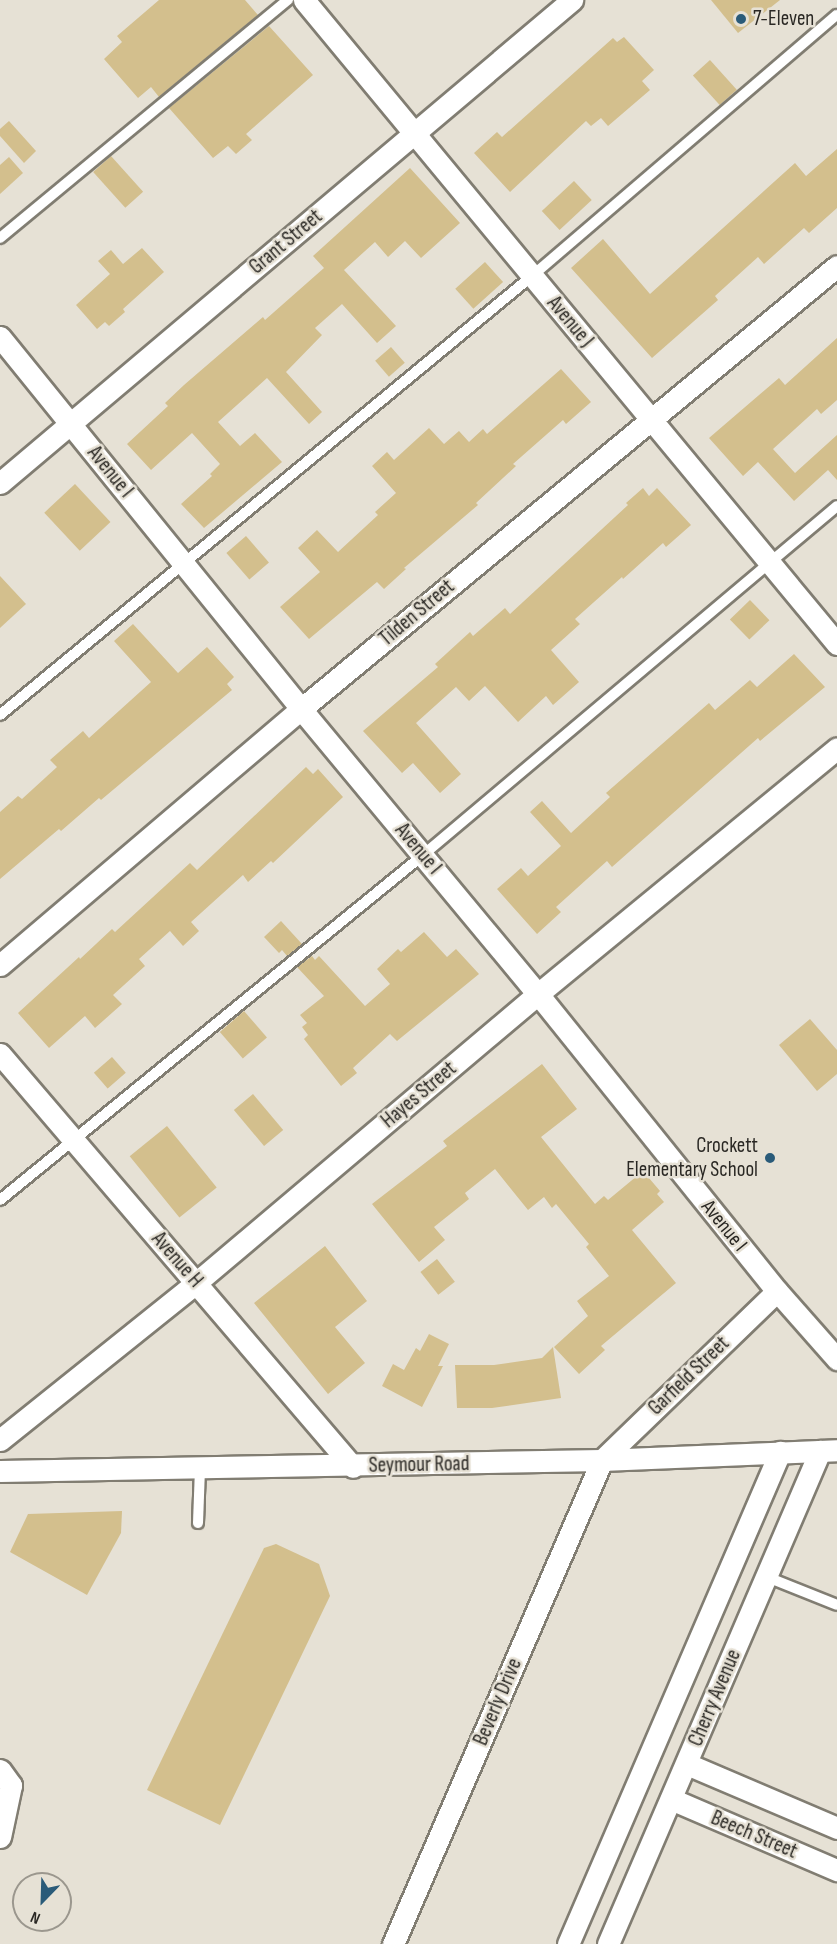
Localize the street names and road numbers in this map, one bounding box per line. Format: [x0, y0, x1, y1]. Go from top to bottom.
street label: Grant Street [244, 204, 328, 280]
street label: Avenue J [541, 291, 599, 353]
street label: Avenue I [82, 441, 138, 503]
street label: Tilden Street [374, 574, 460, 652]
street label: Avenue I [389, 818, 447, 880]
street label: Hayes Street [376, 1056, 462, 1134]
street label: Avenue I [696, 1195, 752, 1257]
street label: Avenue H [146, 1227, 208, 1293]
street label: Garfield Street [643, 1331, 735, 1421]
street label: Seymour Road [368, 1452, 470, 1478]
street label: Cherry Avenue [683, 1646, 747, 1750]
street label: Beverly Drive [468, 1655, 528, 1749]
street label: Beech Street [707, 1806, 801, 1864]

